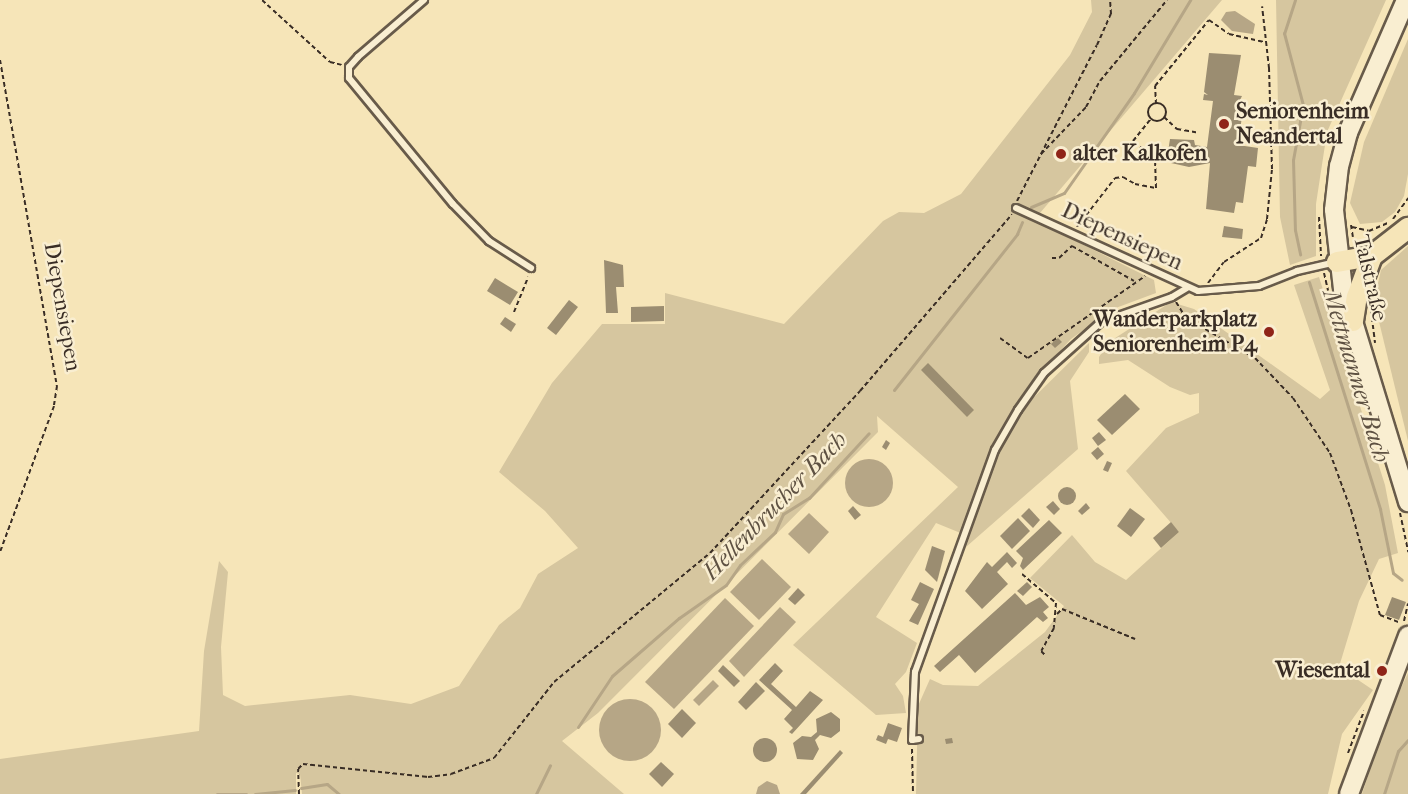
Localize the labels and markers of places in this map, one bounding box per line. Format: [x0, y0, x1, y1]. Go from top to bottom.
place label: Seniorenheim Neandertal [1236, 98, 1369, 150]
marker: Seniorenheim Neandertal [1217, 117, 1231, 131]
place label: alter Kalkofen [1073, 141, 1207, 167]
marker: alter Kalkofen [1054, 147, 1068, 161]
place label: Wanderparkplatz Seniorenheim P4 [1093, 306, 1257, 358]
marker: Wanderparkplatz Seniorenheim P4 [1262, 325, 1276, 339]
place label: Wiesental [1276, 658, 1370, 684]
marker: Wiesental [1375, 664, 1389, 678]

